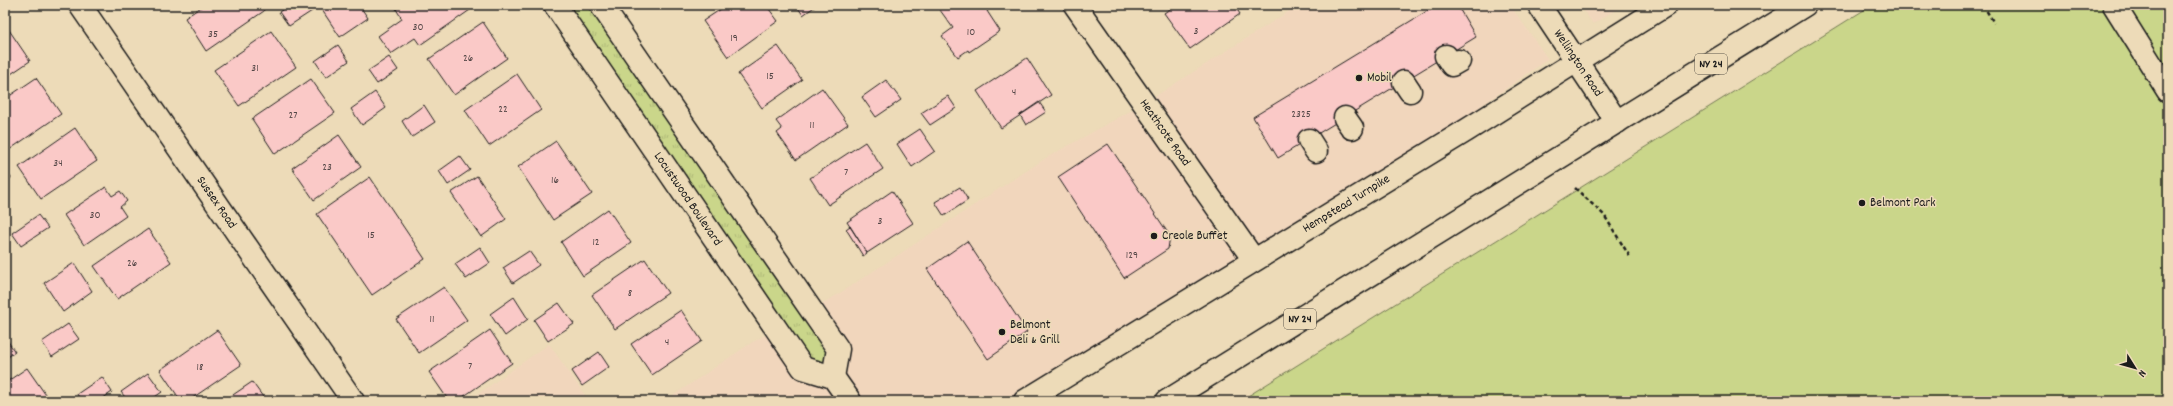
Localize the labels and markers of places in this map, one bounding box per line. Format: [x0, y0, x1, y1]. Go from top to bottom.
place label: Mobil [1367, 69, 1392, 88]
marker: Mobil [1354, 73, 1364, 83]
place label: Belmont Park [1870, 194, 1936, 213]
marker: Belmont Park [1857, 198, 1867, 208]
place label: Creole Buffet [1162, 227, 1228, 246]
marker: Creole Buffet [1149, 231, 1159, 241]
place label: Belmont Deli & Grill [1010, 316, 1060, 350]
marker: Belmont Deli & Grill [997, 327, 1007, 337]

